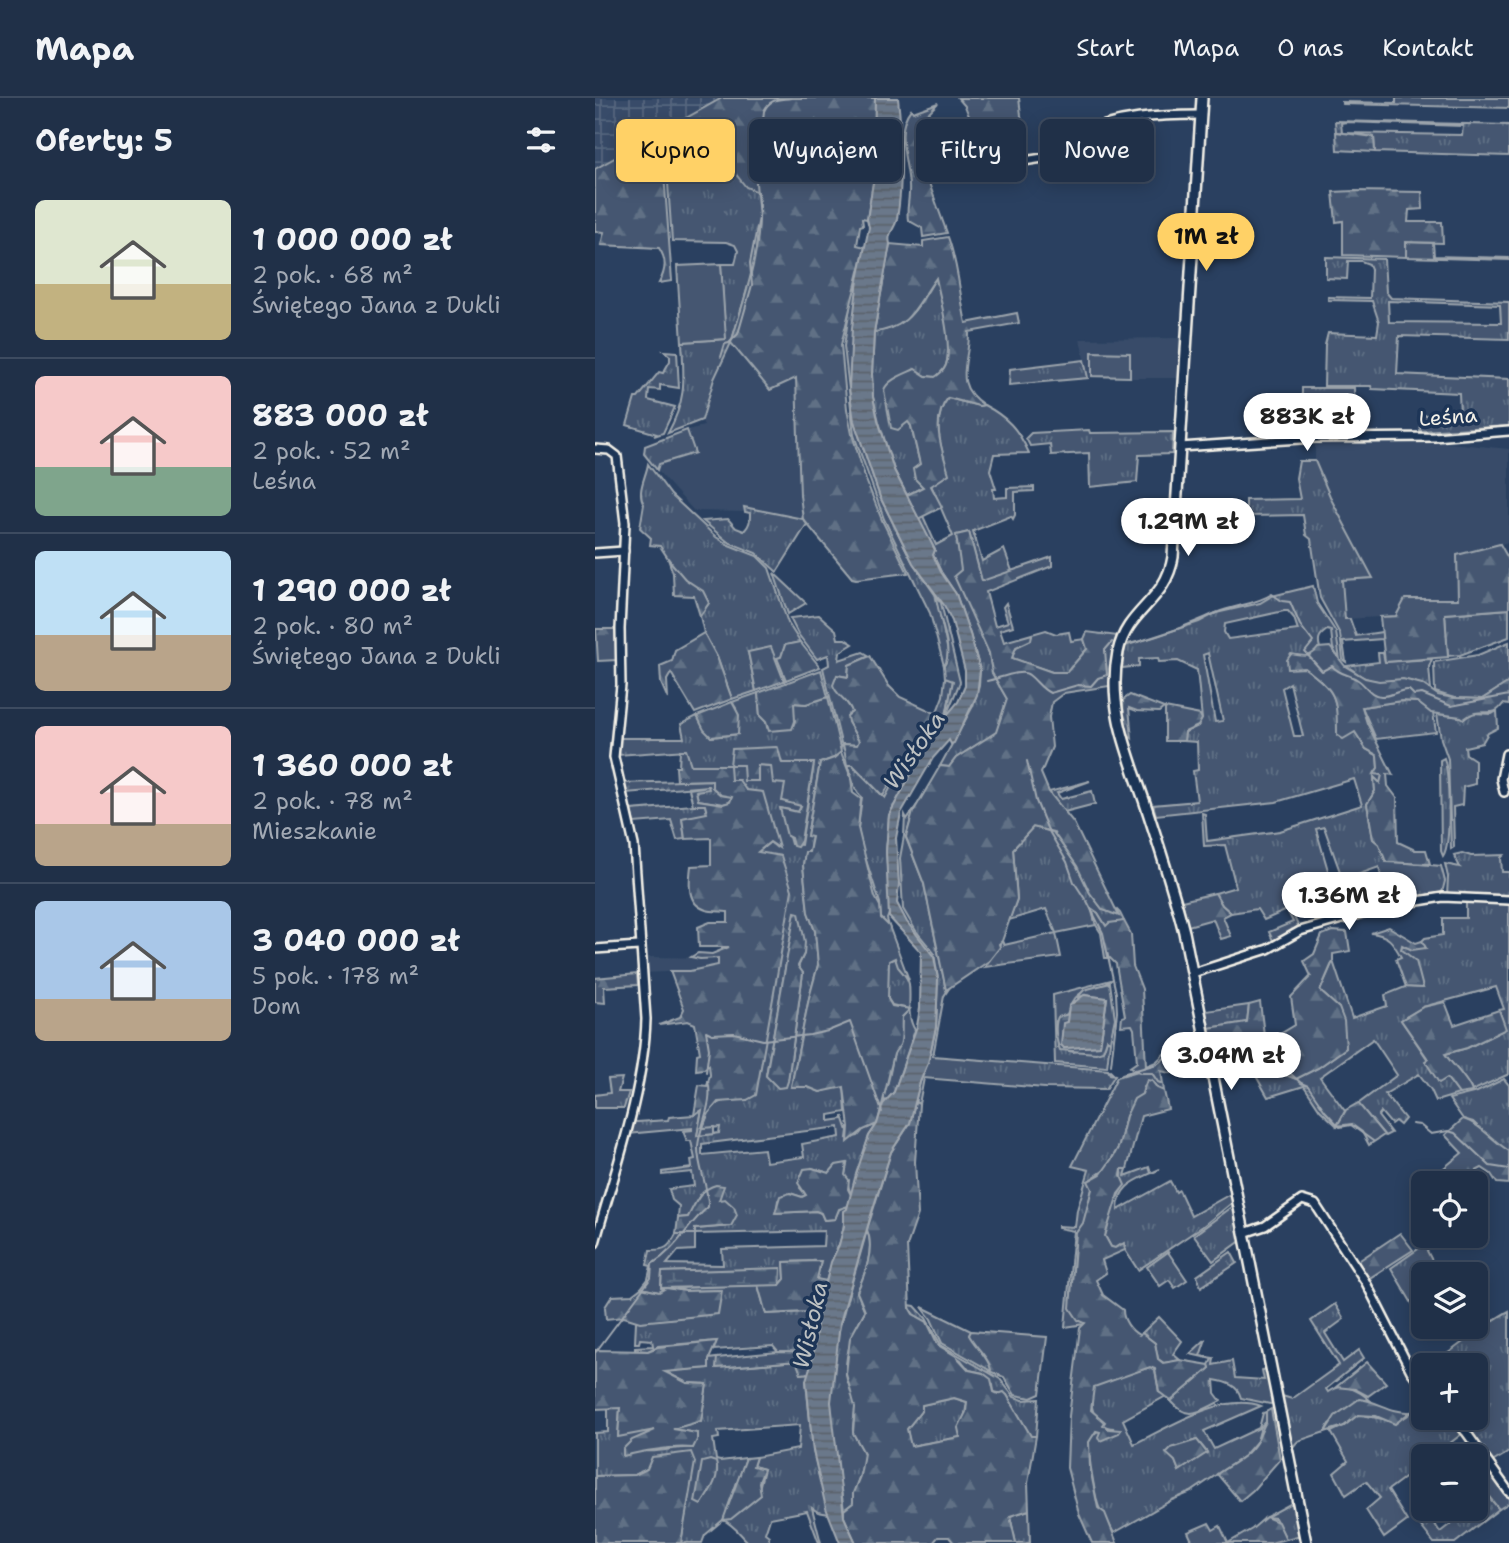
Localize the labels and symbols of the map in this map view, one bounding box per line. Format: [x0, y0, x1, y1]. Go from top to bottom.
pin: 1M zł [1157, 214, 1255, 273]
pin: 883K zł [1242, 394, 1372, 453]
street label: Leśna [1418, 401, 1478, 433]
pin: 1.29M zł [1116, 498, 1260, 558]
water label: Wisłoka [876, 705, 952, 795]
pin: 1.36M zł [1277, 872, 1421, 932]
pin: 3.04M zł [1159, 1032, 1303, 1092]
water label: Wisłoka [785, 1278, 835, 1372]

